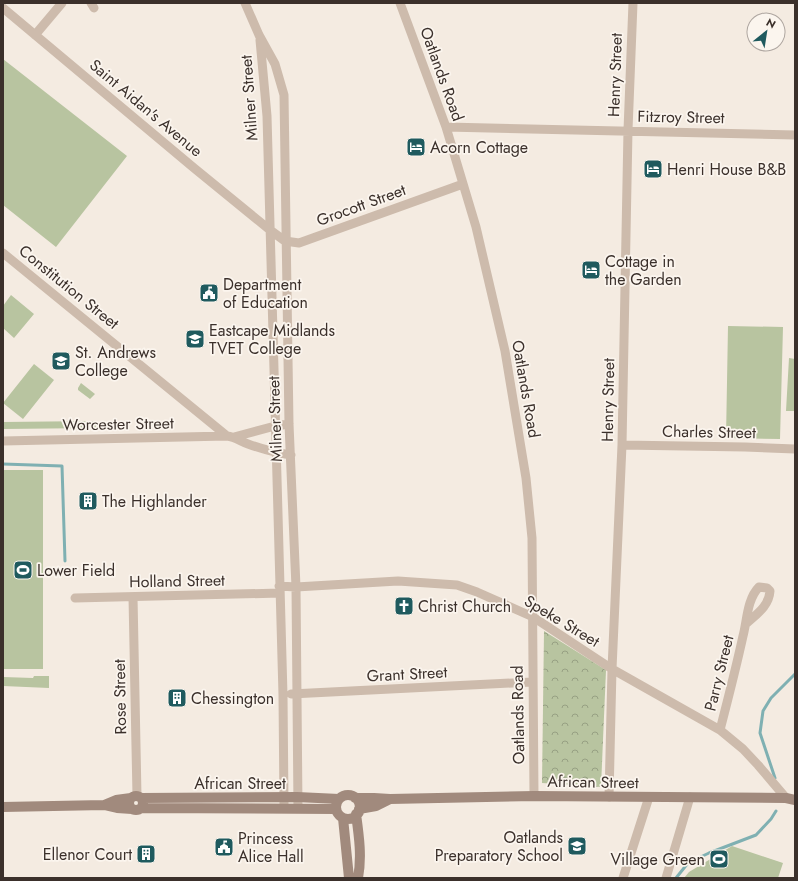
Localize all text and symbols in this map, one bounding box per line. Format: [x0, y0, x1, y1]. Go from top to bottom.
north arrow [746, 12, 786, 52]
text: N [763, 14, 779, 32]
street label: Oatlands Road [414, 24, 470, 124]
street label: Henry Street [602, 32, 628, 117]
street label: Saint Aidan's Avenue [85, 54, 207, 162]
street label: Milner Street [235, 54, 263, 142]
street label: Fitzroy Street [637, 105, 725, 129]
hotel icon: Acorn Cottage [405, 136, 427, 158]
place label: Acorn Cottage [430, 136, 528, 159]
hotel icon: Henri House B&B [642, 158, 664, 180]
place label: Henri House B&B [667, 158, 786, 181]
street label: Grocott Street [313, 178, 409, 232]
street label: Constitution Street [14, 239, 124, 335]
place label: Cottage in the Garden [605, 250, 682, 291]
hotel icon: Cottage in the Garden [580, 259, 602, 281]
place label: Department of Education [223, 273, 308, 314]
public building icon: Department of Education [198, 282, 220, 304]
place label: Eastcape Midlands TVET College [209, 319, 335, 360]
school or university icon: Eastcape Midlands TVET College [184, 328, 206, 350]
street label: Oatlands Road [506, 338, 546, 440]
place label: St. Andrews College [75, 341, 156, 382]
school or university icon: St. Andrews College [50, 350, 72, 372]
street label: Henry Street [596, 358, 620, 442]
street label: Milner Street [262, 376, 288, 462]
street label: Worcester Street [62, 412, 174, 436]
street label: Charles Street [662, 420, 756, 444]
building icon: The Highlander [77, 490, 99, 512]
place label: The Highlander [102, 490, 207, 513]
sports icon: Lower Field [12, 559, 34, 581]
place label: Lower Field [37, 559, 115, 582]
street label: Holland Street [129, 569, 225, 593]
street label: Speke Street [520, 589, 604, 653]
church icon: Christ Church [393, 595, 415, 617]
place label: Christ Church [418, 595, 511, 618]
street label: Parry Street [698, 632, 740, 713]
street label: Rose Street [108, 659, 132, 735]
street label: Grant Street [366, 660, 448, 688]
street label: Oatlands Road [506, 665, 530, 765]
building icon: Chessington [166, 687, 188, 709]
place label: Chessington [191, 687, 274, 710]
street label: African Street [547, 770, 639, 794]
street label: African Street [194, 772, 286, 795]
place label: Oatlands Preparatory School [435, 826, 563, 867]
place label: Princess Alice Hall [238, 827, 304, 868]
school or university icon: Oatlands Preparatory School [566, 835, 588, 857]
public building icon: Princess Alice Hall [213, 836, 235, 858]
place label: Ellenor Court [43, 843, 132, 866]
building icon: Ellenor Court [135, 843, 157, 865]
place label: Village Green [611, 848, 705, 871]
sports icon: Village Green [708, 848, 730, 870]

